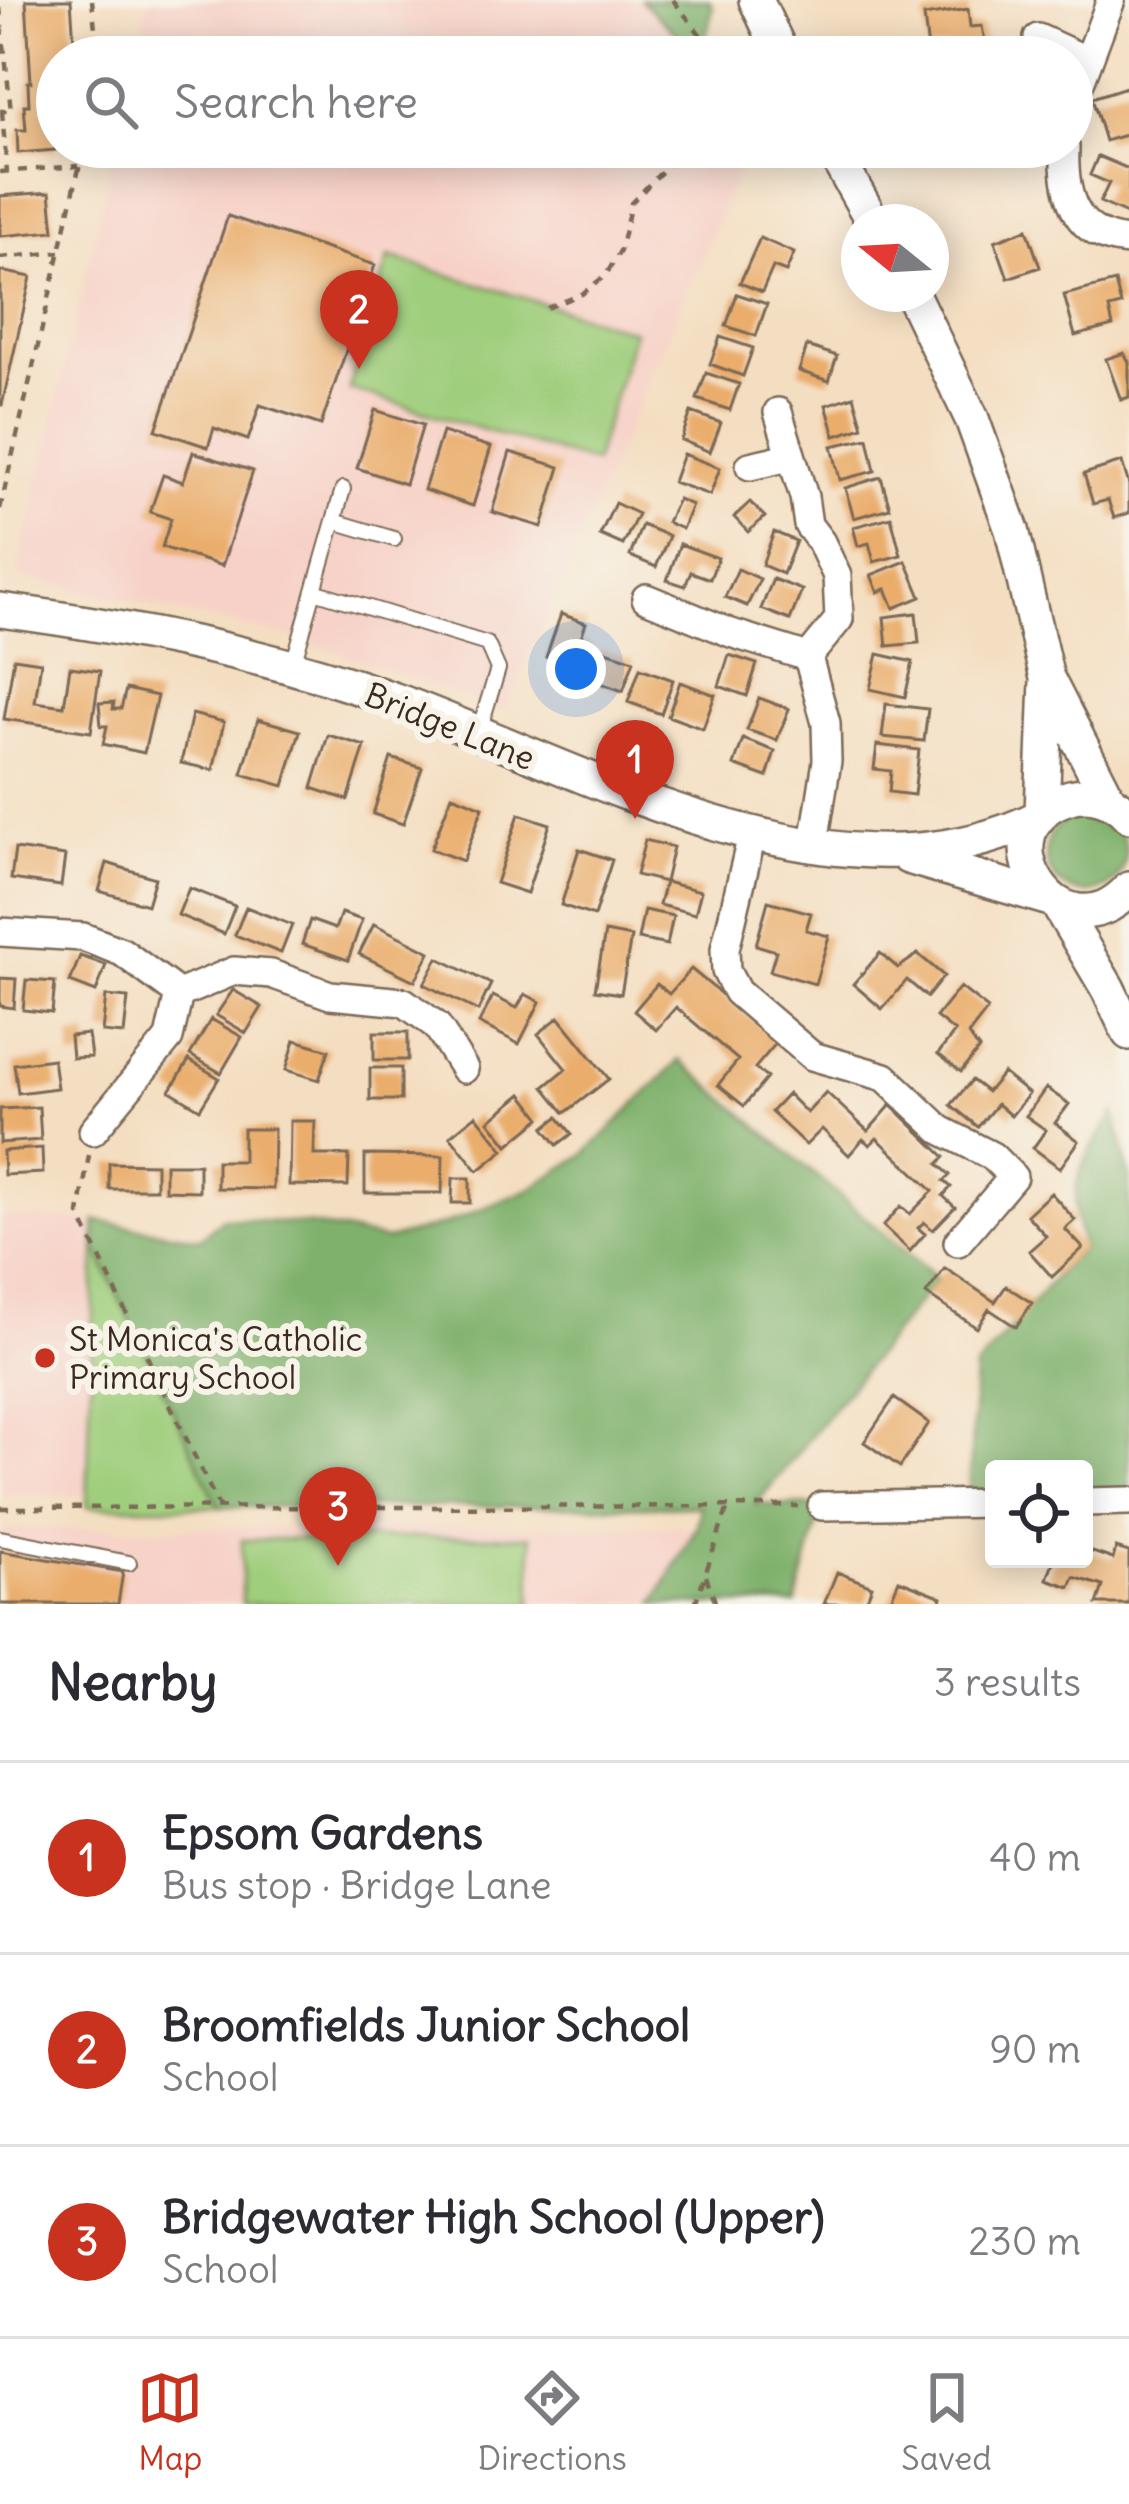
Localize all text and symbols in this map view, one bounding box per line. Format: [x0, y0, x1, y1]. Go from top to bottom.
search box [36, 36, 1093, 168]
icon: search [78, 69, 144, 135]
text: Search here [174, 74, 418, 130]
north arrow [841, 204, 949, 312]
pin: 2 [320, 270, 398, 369]
your location [546, 639, 606, 699]
street label: Bridge Lane [359, 673, 541, 779]
pin: 1 [596, 720, 674, 819]
place label: St Monica's Catholic Primary School [69, 1318, 362, 1398]
marker: St Monica's Catholic Primary School [32, 1345, 58, 1371]
map controls [985, 1460, 1093, 1568]
button: locate [985, 1460, 1093, 1568]
pin: 3 [299, 1467, 377, 1566]
text: Nearby [48, 1650, 217, 1714]
text: 3 results [934, 1658, 1081, 1707]
text: Epsom Gardens [162, 1805, 483, 1861]
text: 1 [79, 1833, 95, 1882]
text: 40 m [989, 1833, 1081, 1882]
text: Bus stop · Bridge Lane [162, 1861, 552, 1910]
text: Broomfields Junior School [162, 1997, 690, 2053]
text: 2 [76, 2025, 98, 2074]
text: 90 m [989, 2025, 1081, 2074]
text: School [162, 2053, 279, 2102]
text: Bridgewater High School (Upper) [162, 2189, 825, 2245]
text: 3 [76, 2217, 98, 2266]
text: 230 m [968, 2217, 1081, 2266]
text: School [162, 2245, 279, 2294]
tab: Map [137, 2365, 203, 2479]
tab: Directions [478, 2365, 627, 2479]
tab: Saved [901, 2365, 992, 2479]

